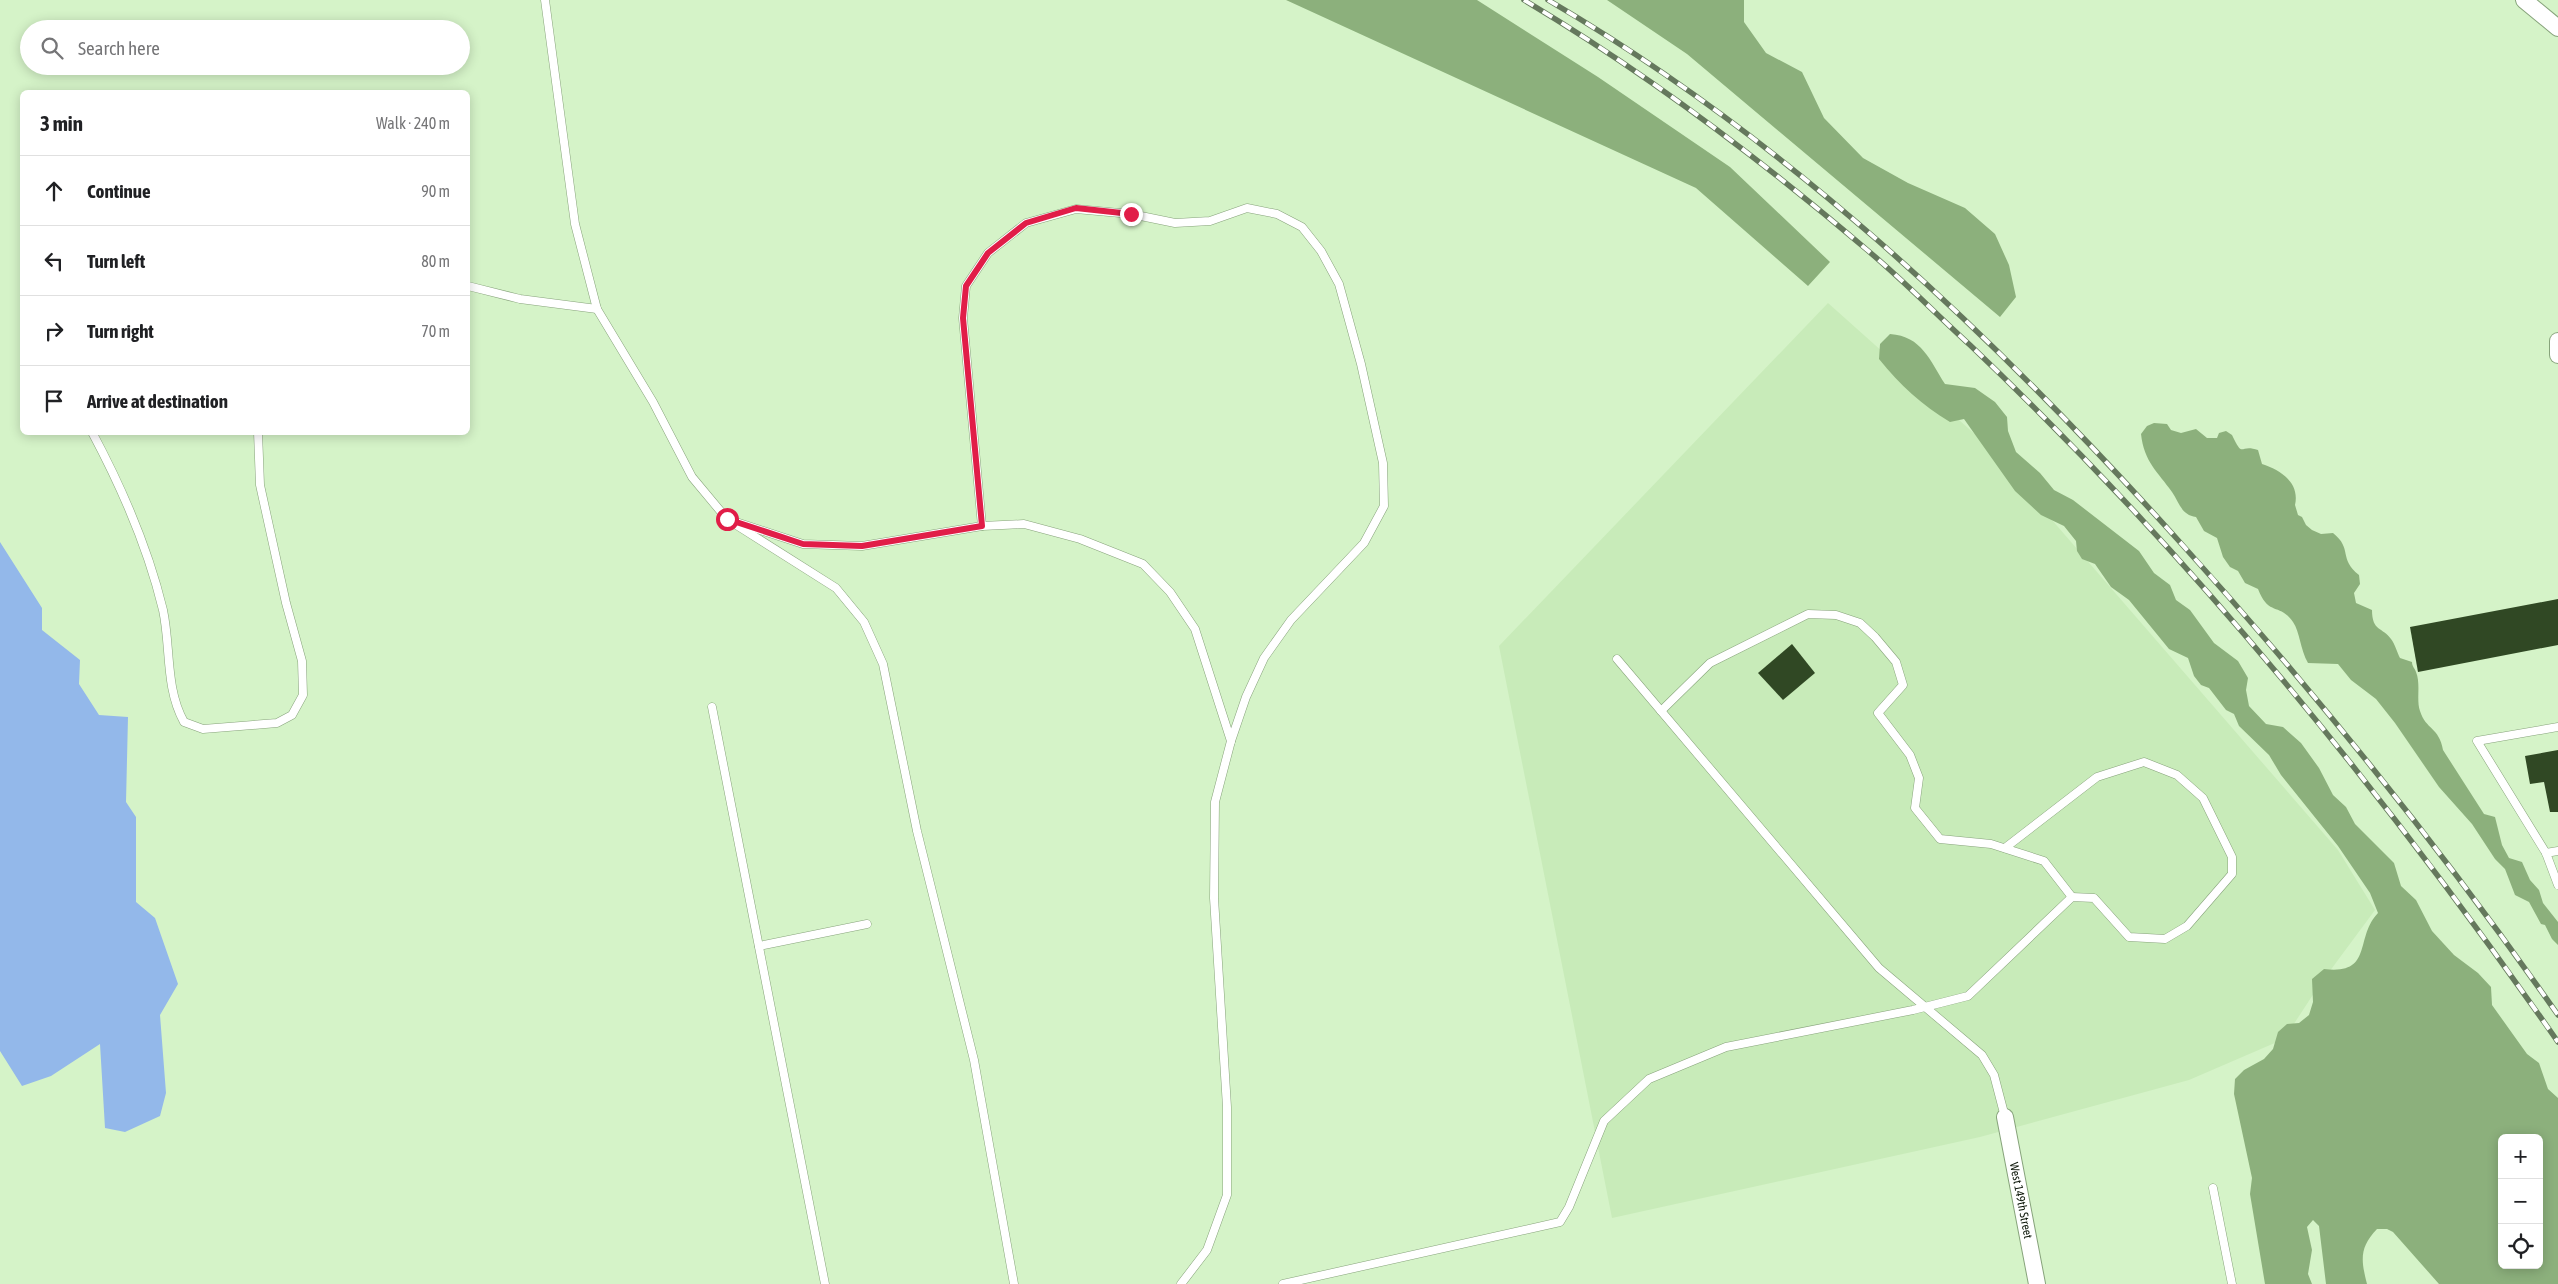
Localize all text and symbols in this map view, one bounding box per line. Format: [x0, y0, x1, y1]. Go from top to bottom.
search box [20, 20, 470, 75]
icon: search [38, 34, 66, 62]
text: Search here [78, 37, 160, 59]
text: 3 min [40, 111, 83, 135]
text: Walk · 240 m [376, 114, 450, 132]
icon: ahead [40, 177, 68, 205]
text: Continue [87, 180, 151, 202]
text: 90 m [421, 182, 450, 200]
route end [1120, 203, 1143, 226]
icon: left [40, 247, 68, 275]
text: Turn left [87, 250, 145, 272]
text: 80 m [421, 252, 450, 270]
icon: right [40, 317, 68, 345]
text: Turn right [87, 320, 154, 342]
text: 70 m [421, 322, 450, 340]
icon: arrive [40, 387, 68, 415]
text: Arrive at destination [87, 390, 228, 412]
route start [716, 508, 739, 531]
map controls [2498, 1134, 2543, 1269]
button: + [2498, 1134, 2543, 1179]
street label: West 149th Street [2007, 1161, 2035, 1240]
button: − [2498, 1179, 2543, 1224]
button: locate [2498, 1224, 2543, 1269]

